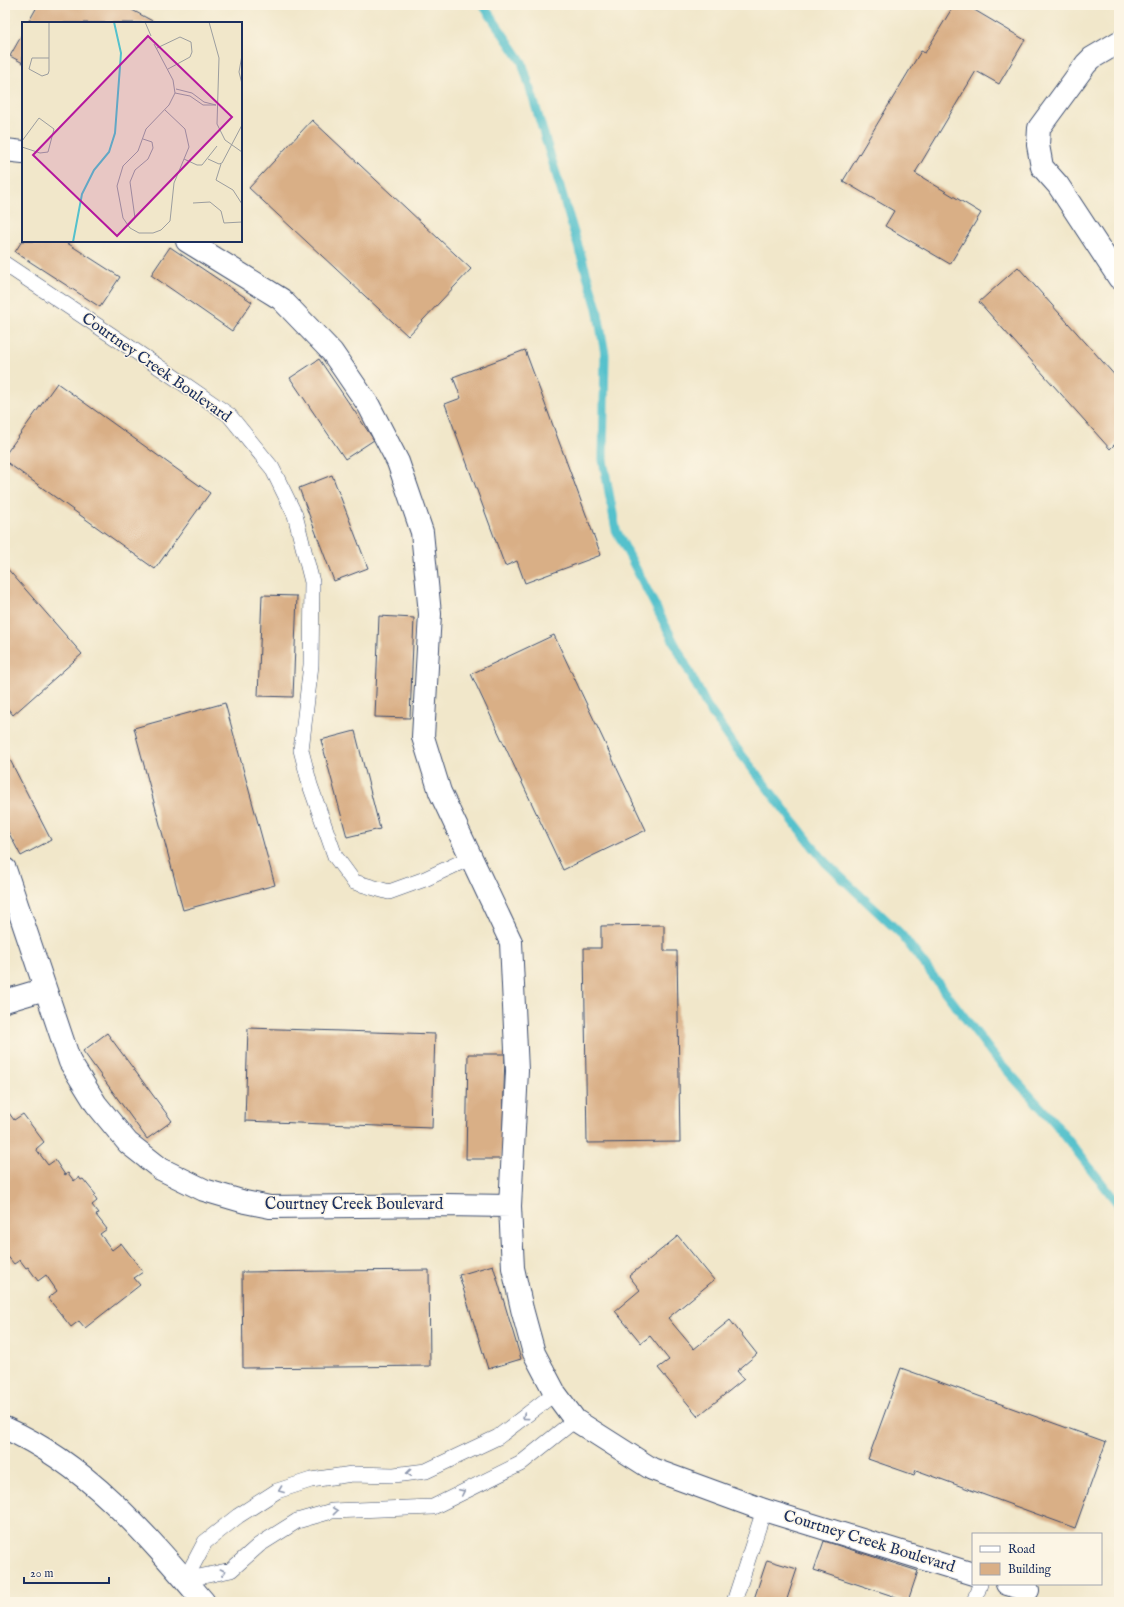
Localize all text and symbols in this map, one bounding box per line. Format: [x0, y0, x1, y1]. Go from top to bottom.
inset map [22, 22, 242, 242]
street label: Courtney Creek Boulevard [77, 309, 235, 428]
street label: Courtney Creek Boulevard [265, 1195, 444, 1215]
one-way arrow [522, 1413, 529, 1420]
one-way arrow [406, 1469, 412, 1478]
one-way arrow [278, 1486, 285, 1494]
one-way arrow [458, 1489, 465, 1497]
street label: Courtney Creek Boulevard [781, 1506, 958, 1578]
one-way arrow [332, 1507, 339, 1516]
legend [972, 1533, 1102, 1585]
text: Road [1008, 1542, 1036, 1557]
scale bar [24, 1559, 109, 1585]
text: Building [1008, 1562, 1052, 1577]
text: 20 m [30, 1566, 53, 1581]
one-way arrow [220, 1568, 227, 1576]

